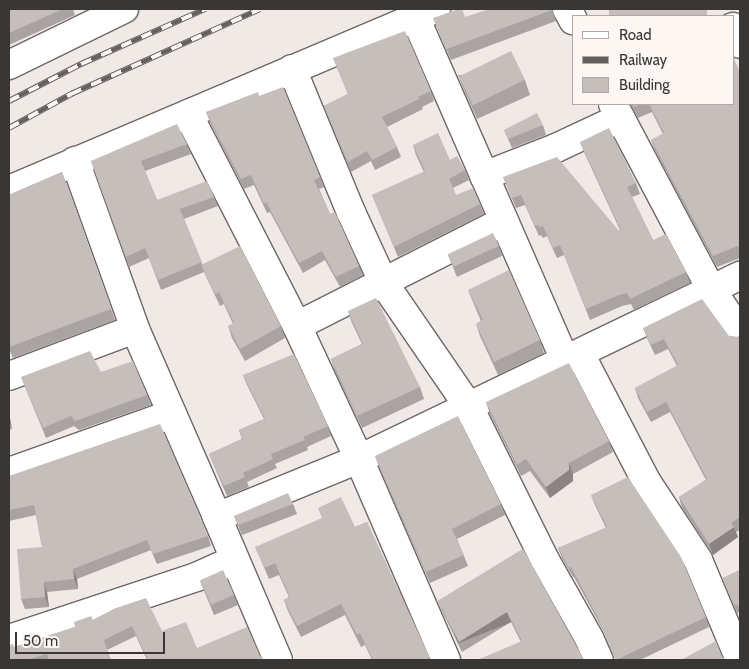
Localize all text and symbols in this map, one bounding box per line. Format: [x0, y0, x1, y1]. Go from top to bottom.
legend [572, 15, 734, 105]
text: Road [619, 26, 652, 44]
text: Railway [619, 51, 667, 69]
text: Building [619, 76, 670, 94]
scale bar [18, 622, 168, 654]
text: 50 m [23, 632, 58, 650]

